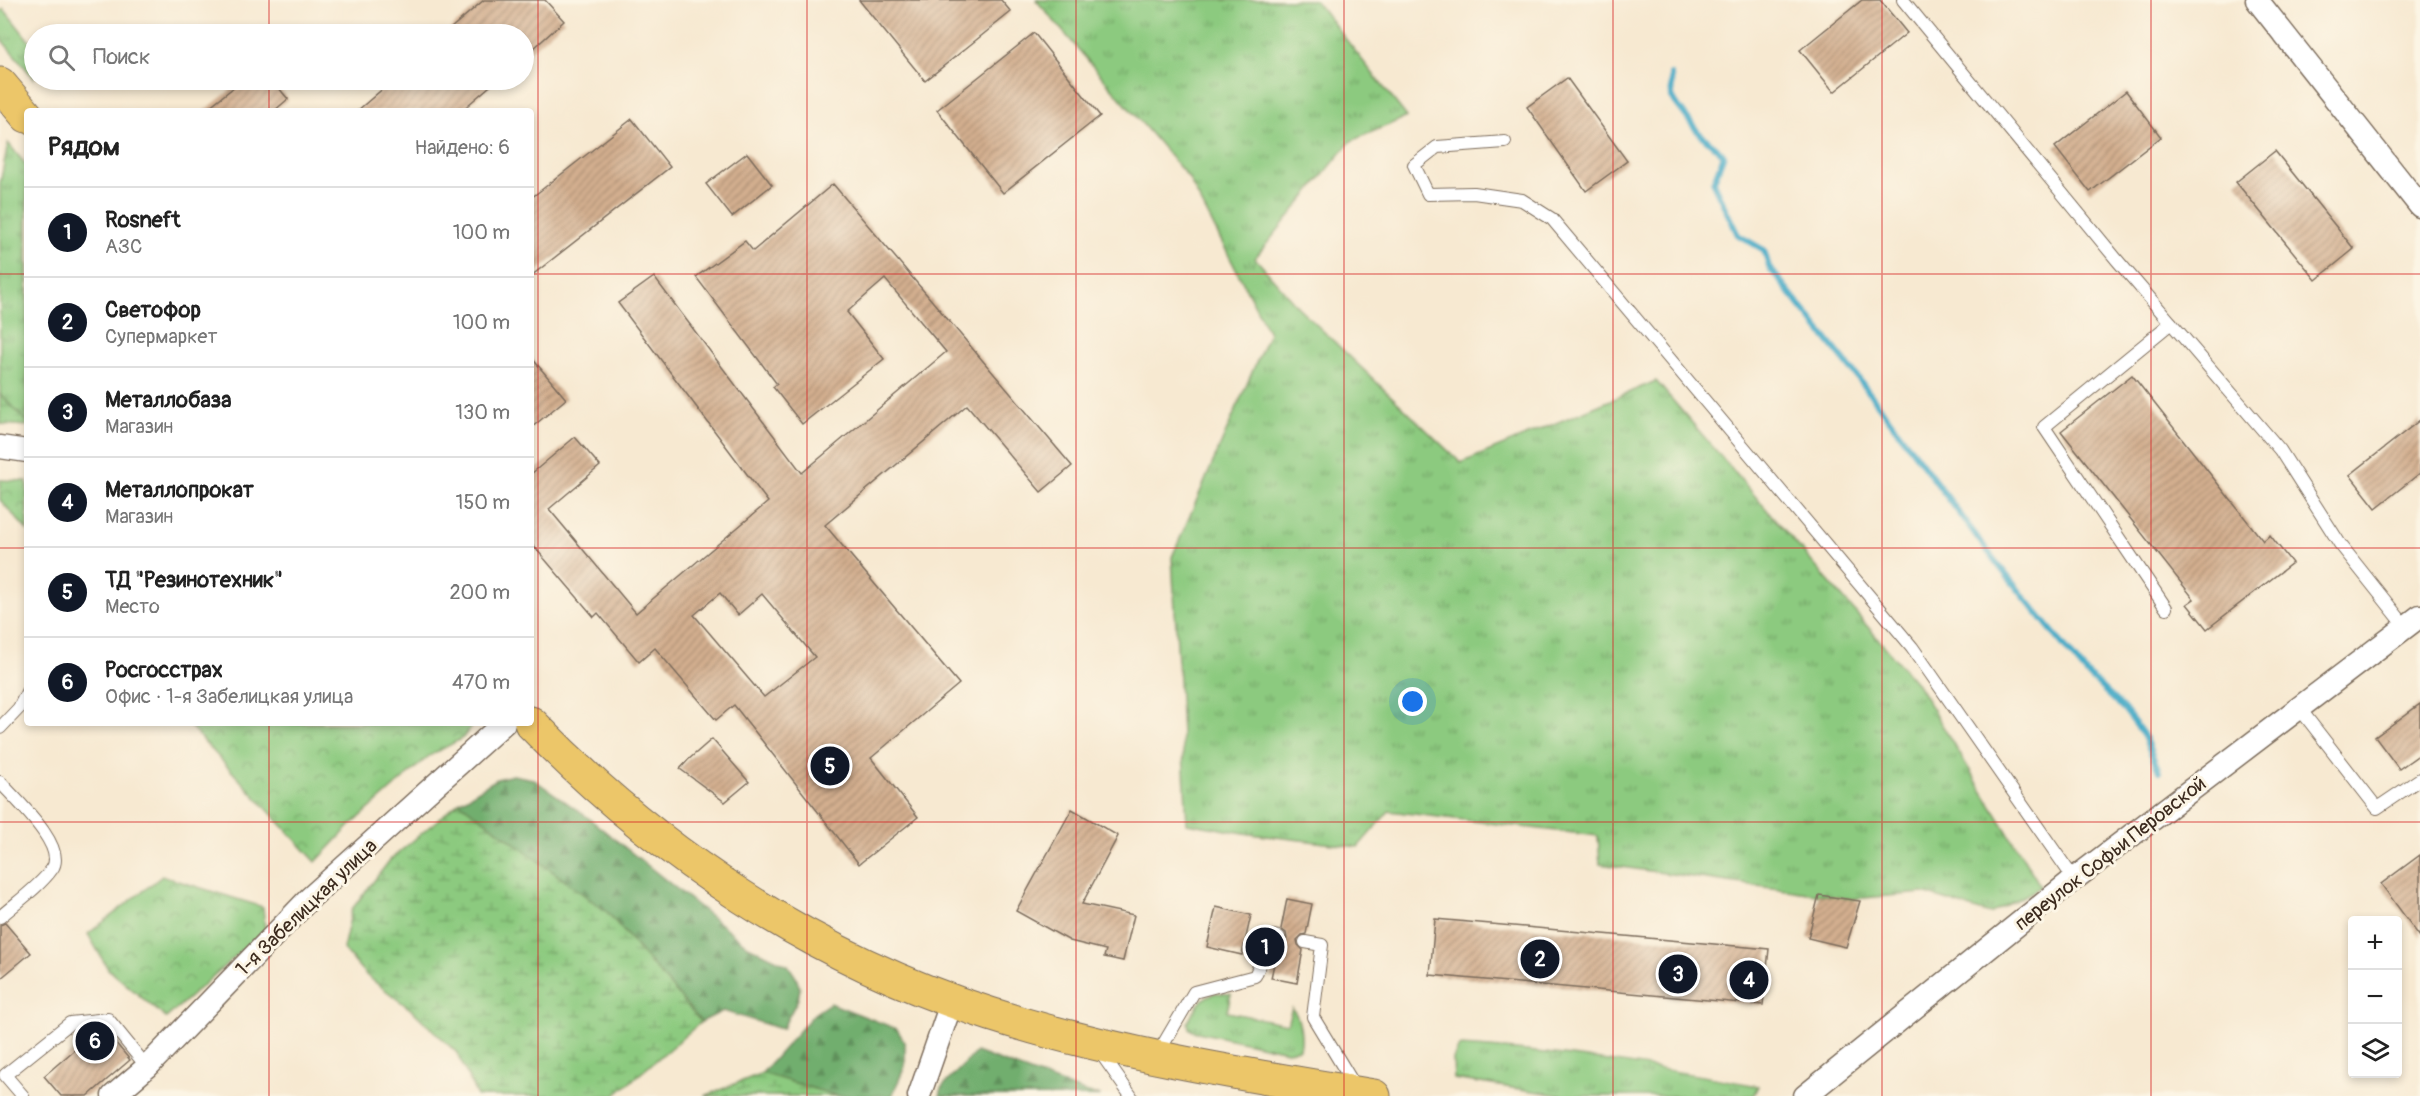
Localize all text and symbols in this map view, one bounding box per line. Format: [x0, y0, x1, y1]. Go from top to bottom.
search box [24, 24, 534, 90]
icon: search [45, 41, 78, 74]
text: Поиск [93, 43, 150, 71]
text: Рядом [48, 131, 120, 163]
text: Найдено: 6 [415, 135, 510, 160]
text: Rosneft [105, 206, 180, 234]
text: 1 [64, 220, 71, 245]
text: 100 m [453, 220, 510, 245]
text: АЗС [105, 234, 142, 259]
text: Светофор [105, 296, 201, 324]
text: 2 [62, 310, 73, 335]
text: 100 m [453, 310, 510, 335]
text: Супермаркет [105, 324, 217, 349]
text: Металлобаза [105, 386, 232, 414]
text: 3 [62, 400, 73, 425]
text: 130 m [455, 400, 510, 425]
text: Магазин [105, 414, 173, 439]
text: Металлопрокат [105, 476, 254, 504]
text: 4 [62, 490, 73, 515]
text: 150 m [456, 490, 510, 515]
text: Магазин [105, 504, 173, 529]
text: ТД "Резинотехник" [105, 566, 283, 594]
text: 5 [62, 580, 73, 605]
text: 200 m [449, 580, 510, 605]
text: Место [105, 594, 160, 619]
text: Росгосстрах [105, 656, 223, 684]
text: 6 [62, 670, 73, 695]
text: 470 m [452, 670, 510, 695]
text: Офис · 1-я Забелицкая улица [105, 684, 353, 709]
your location [1398, 687, 1427, 716]
pin: 5 [810, 744, 850, 789]
street label: переулок Софьи Перовской [2010, 771, 2211, 936]
street label: 1-я Забелицкая улица [230, 833, 382, 981]
map controls [2348, 916, 2402, 1078]
button: + [2348, 916, 2402, 970]
pin: 1 [1246, 924, 1284, 970]
pin: 2 [1520, 936, 1560, 982]
pin: 3 [1658, 952, 1698, 996]
pin: 4 [1730, 958, 1768, 1002]
button: − [2348, 970, 2402, 1024]
pin: 6 [76, 1018, 115, 1064]
button: layers [2348, 1024, 2402, 1078]

